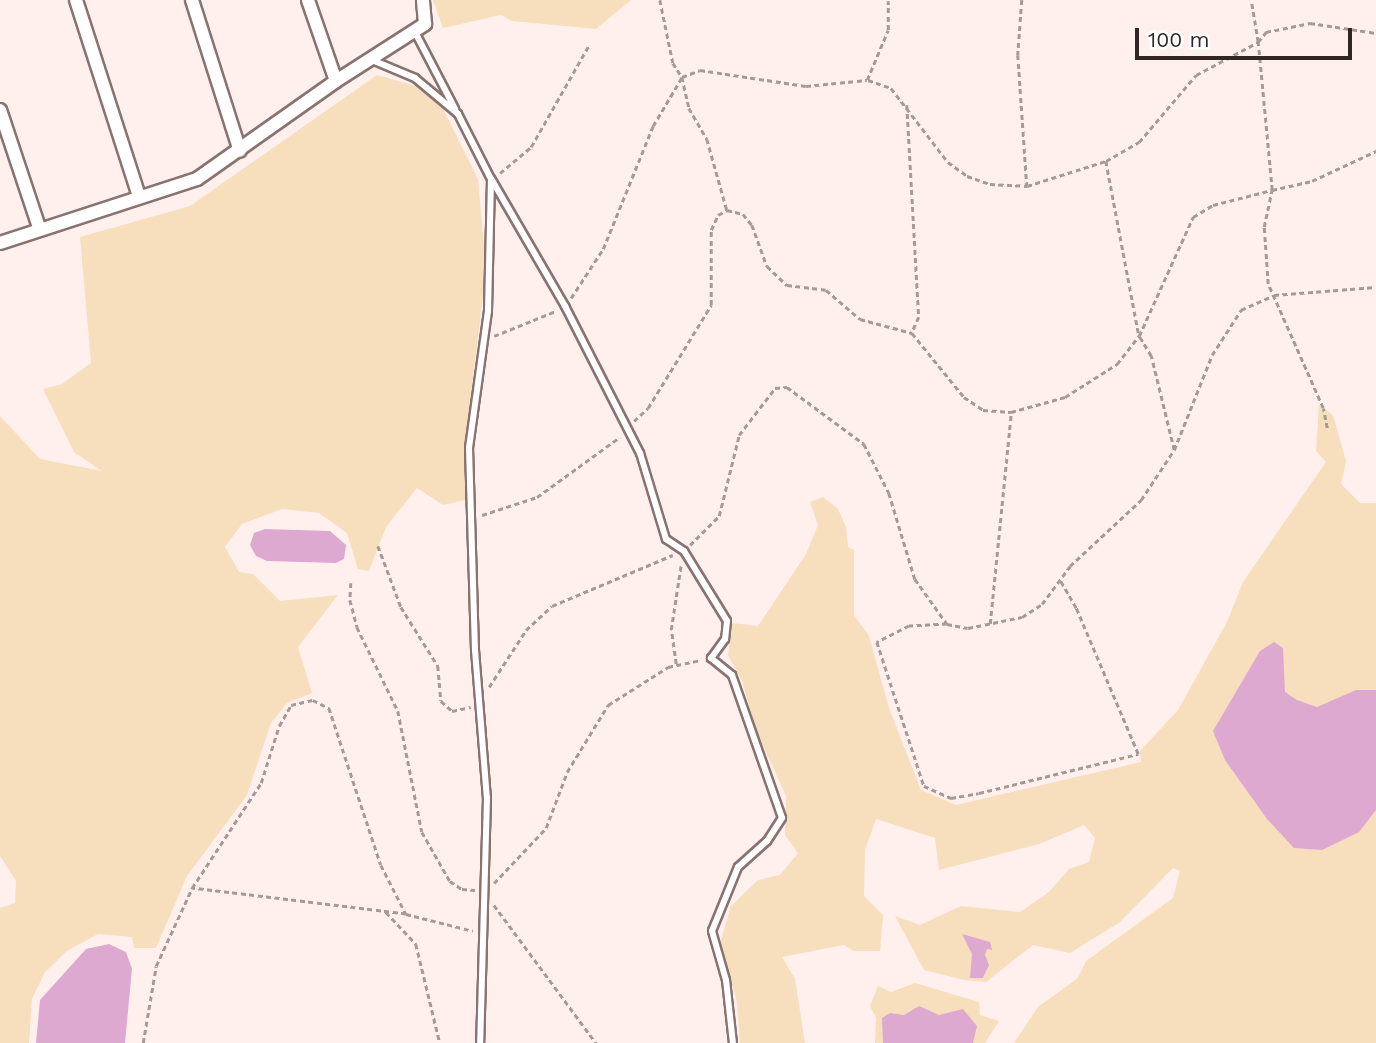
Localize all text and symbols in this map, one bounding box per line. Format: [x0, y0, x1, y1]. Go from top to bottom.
scale bar [1138, 14, 1355, 58]
text: 100 m [1148, 27, 1210, 52]

